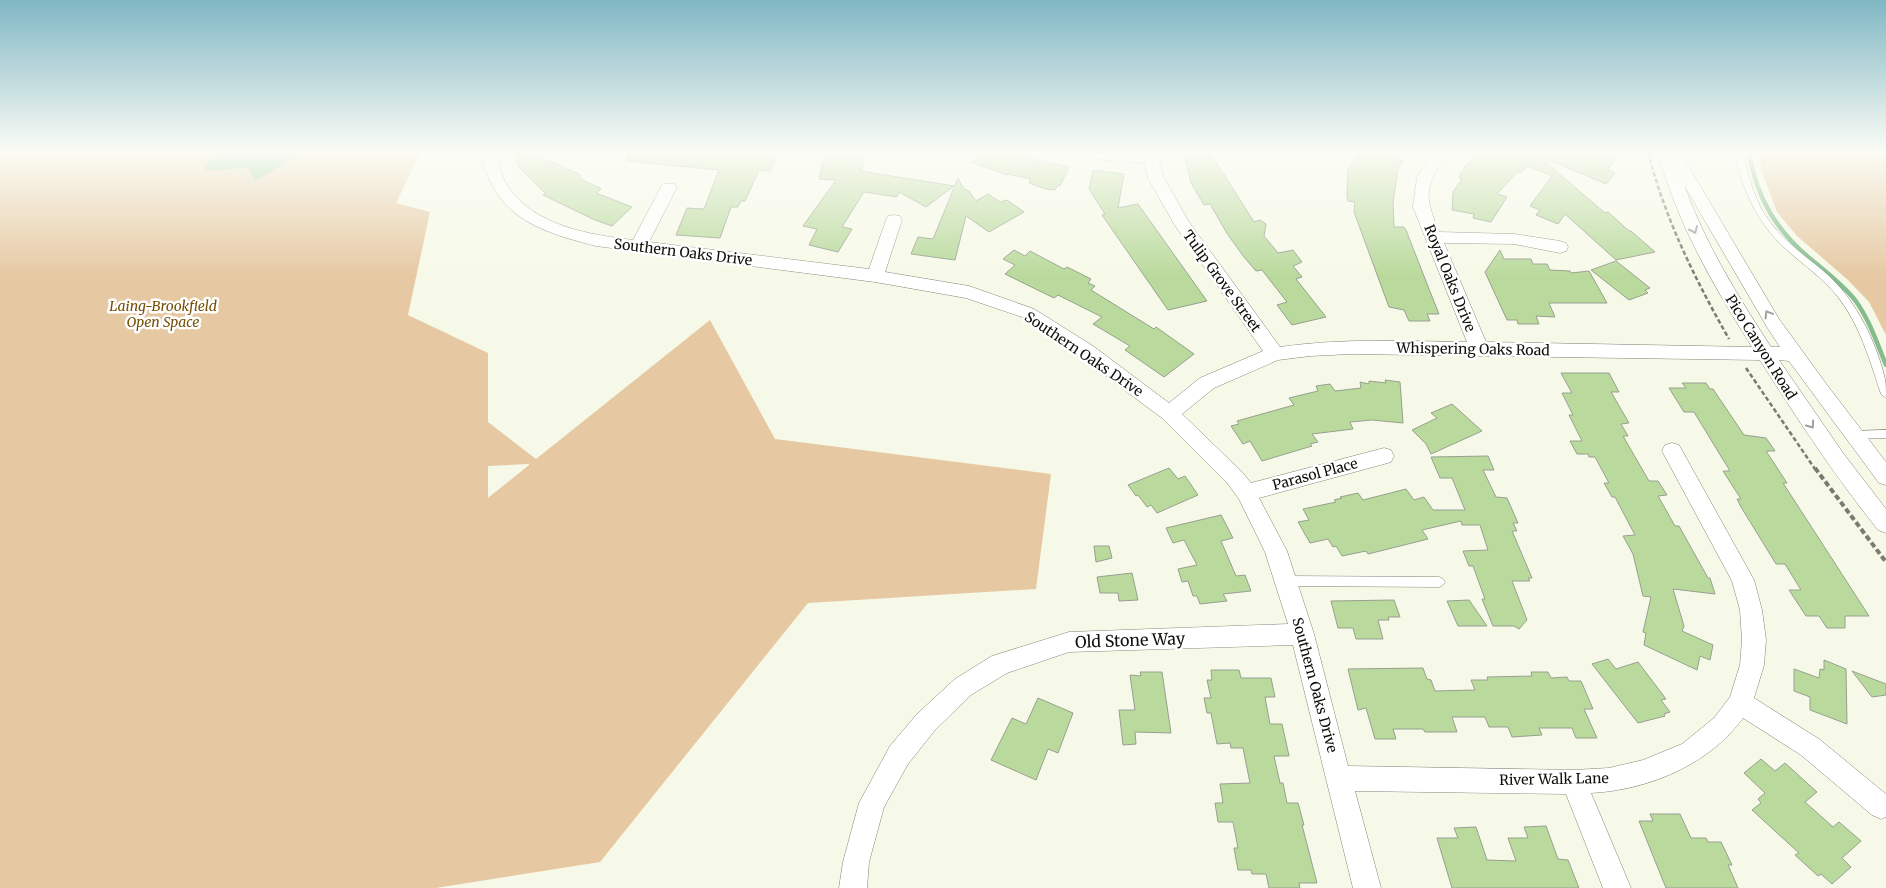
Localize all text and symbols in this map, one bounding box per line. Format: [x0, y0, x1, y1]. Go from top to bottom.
street label: Royal Oaks Drive [1420, 222, 1480, 334]
one-way arrow [1688, 225, 1699, 234]
street label: Tulip Grove Street [1179, 227, 1265, 336]
street label: Southern Oaks Drive [613, 235, 753, 269]
street label: Pico Canyon Road [1722, 291, 1801, 403]
park label: Laing-Brookfield Open Space [109, 297, 217, 331]
street label: Southern Oaks Drive [1021, 308, 1147, 400]
one-way arrow [1764, 311, 1774, 320]
street label: Whispering Oaks Road [1395, 339, 1550, 359]
one-way arrow [1805, 419, 1814, 429]
street label: Parasol Place [1270, 454, 1360, 494]
street label: Southern Oaks Drive [1288, 615, 1342, 755]
street label: Old Stone Way [1075, 628, 1186, 652]
street label: River Walk Lane [1499, 769, 1609, 789]

